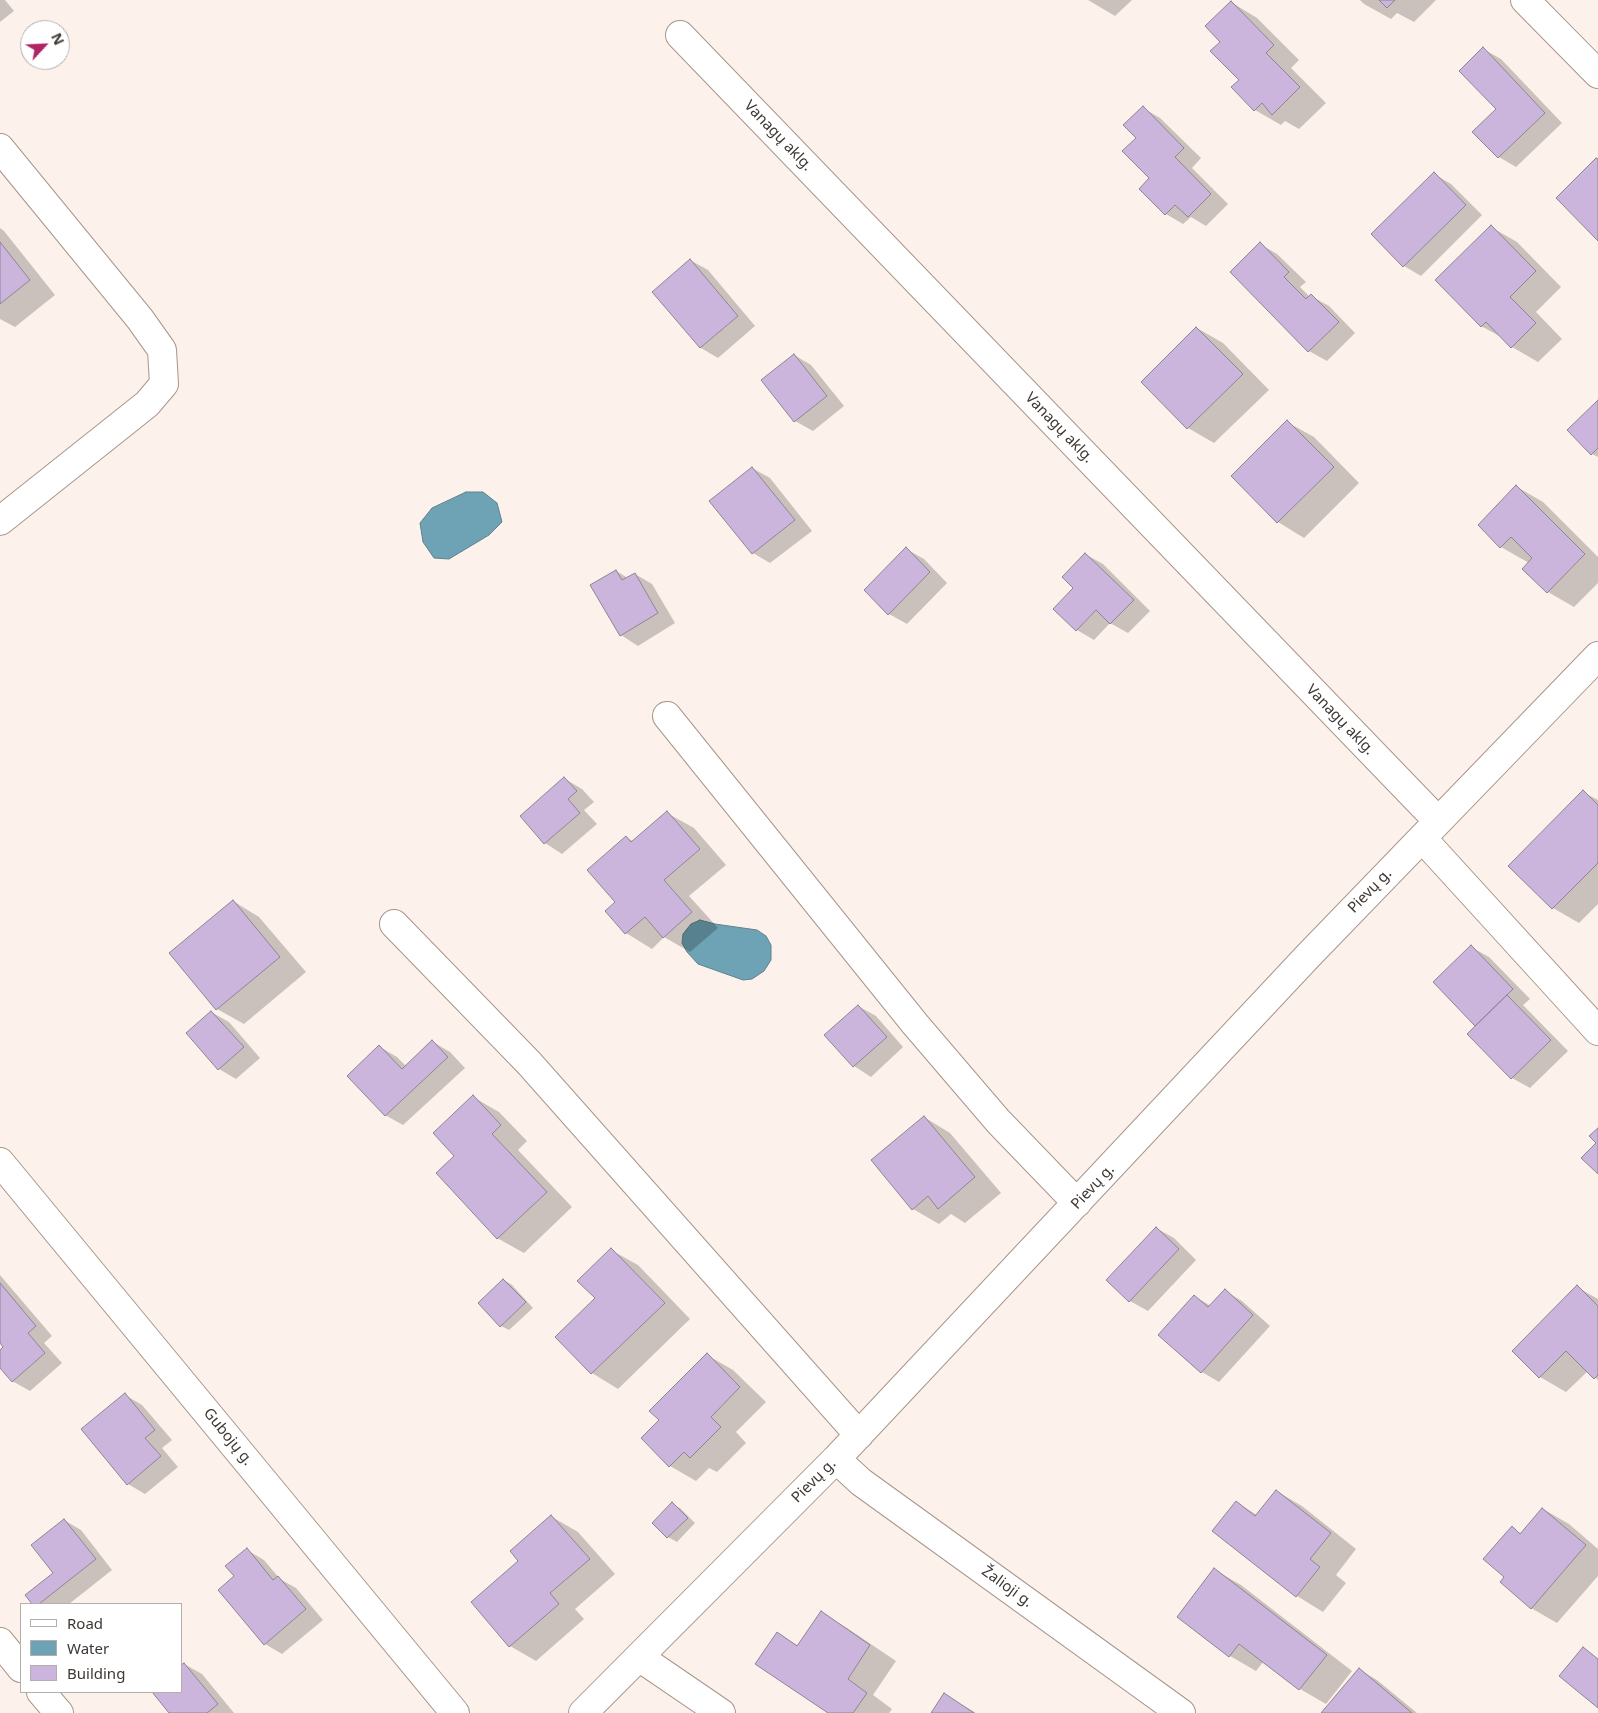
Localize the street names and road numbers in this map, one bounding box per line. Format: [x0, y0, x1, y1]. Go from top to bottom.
street label: Vanagų aklg. [740, 97, 816, 175]
street label: Vanagų aklg. [1021, 389, 1097, 467]
street label: Vanagų aklg. [1302, 681, 1378, 759]
street label: Pievų g. [1344, 865, 1396, 917]
street label: Pievų g. [1068, 1161, 1118, 1213]
street label: Gubojų g. [199, 1405, 257, 1469]
street label: Pievų g. [788, 1455, 840, 1507]
street label: Žalioji g. [978, 1562, 1036, 1612]

